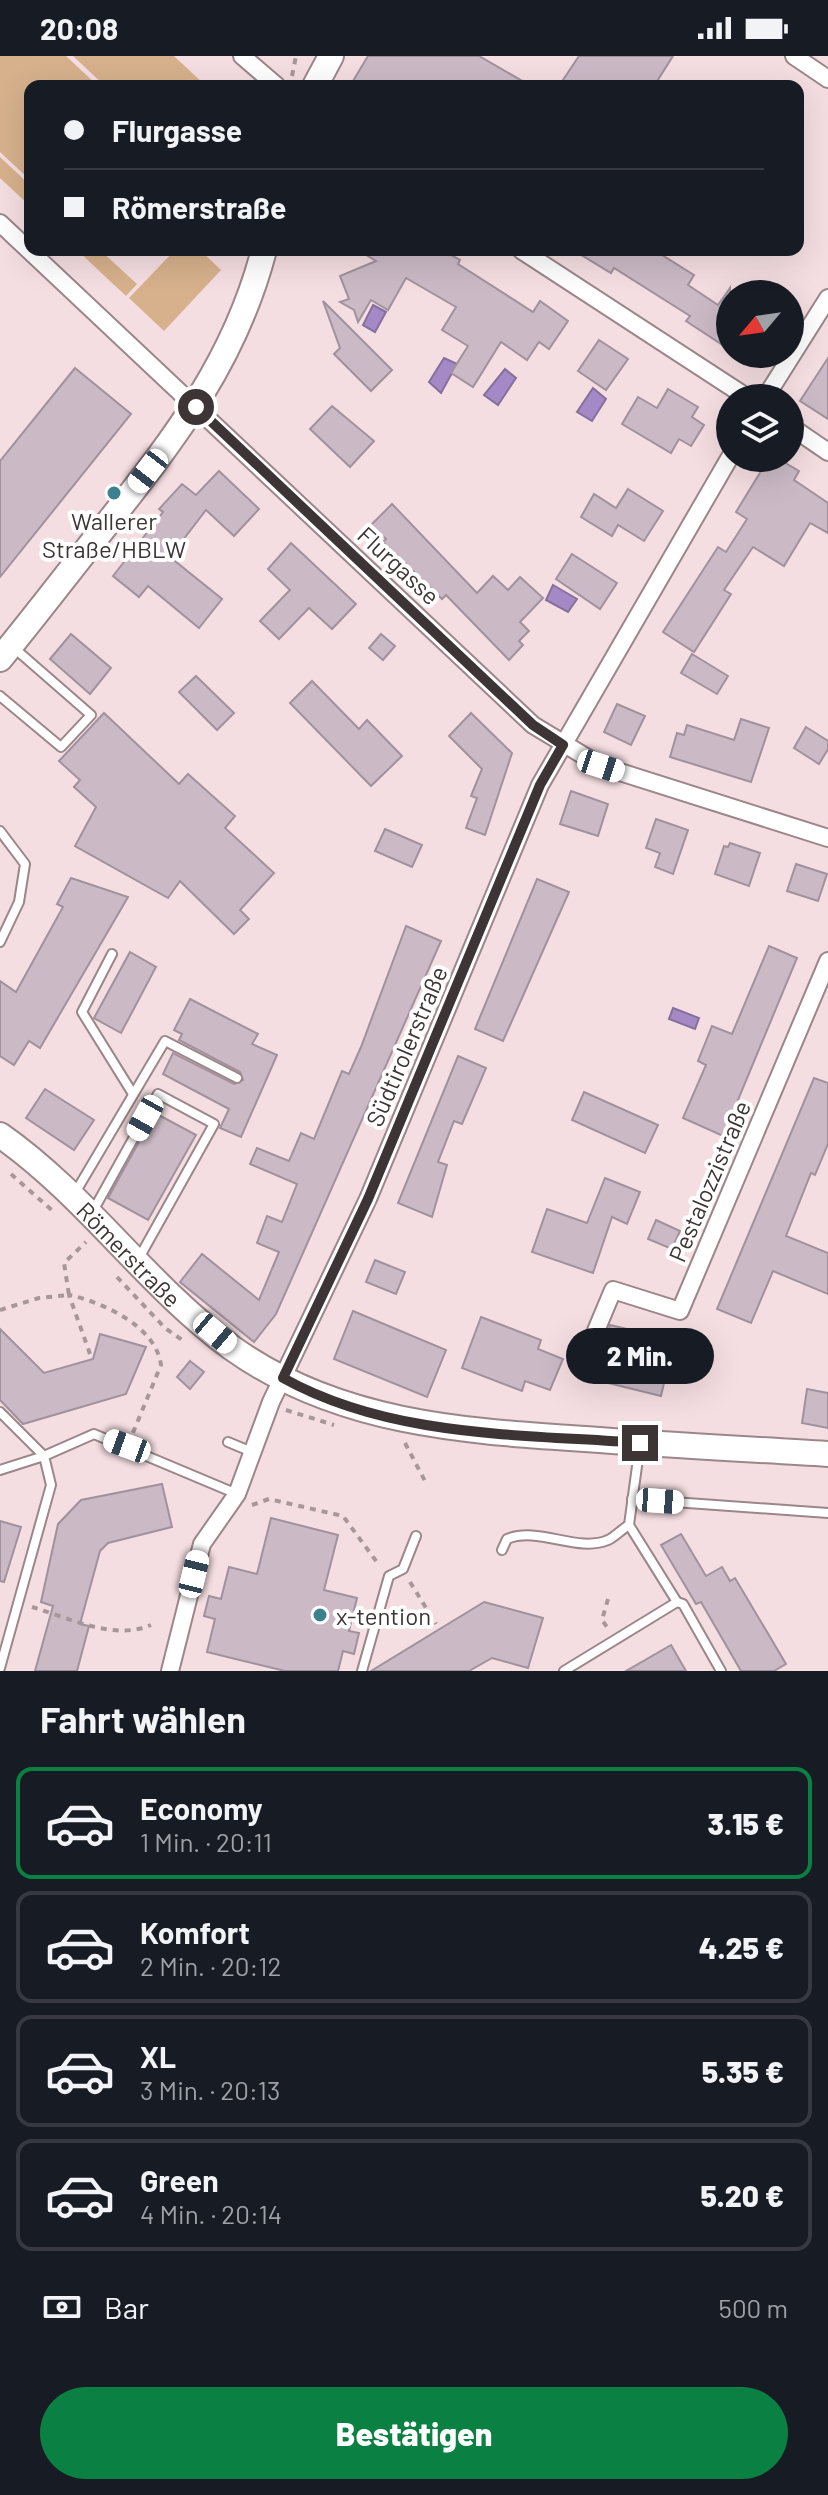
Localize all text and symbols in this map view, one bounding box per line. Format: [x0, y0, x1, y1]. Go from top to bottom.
text: 20:08 [40, 10, 118, 46]
text: Flurgasse [112, 112, 242, 148]
text: Römerstraße [112, 189, 286, 225]
north arrow [716, 280, 804, 368]
map controls [716, 280, 804, 472]
button: layers [716, 384, 804, 472]
route start [178, 389, 214, 425]
car [124, 445, 172, 497]
marker: Wallerer Straße/HBLW [105, 484, 123, 502]
place label: Wallerer Straße/HBLW [42, 506, 186, 563]
street label: Flurgasse [352, 520, 446, 610]
car [574, 747, 628, 785]
street label: Südtirolerstraße [359, 962, 453, 1130]
car [123, 1091, 167, 1145]
street label: Pestalozzistraße [662, 1096, 756, 1266]
street label: Römerstraße [71, 1195, 187, 1313]
car [189, 1308, 241, 1358]
callout: 2 Min. [566, 1327, 714, 1383]
text: 2 Min. [607, 1340, 673, 1371]
route end [622, 1425, 658, 1461]
car [100, 1427, 154, 1465]
car [635, 1487, 685, 1515]
car [177, 1548, 211, 1600]
place label: x-tention [336, 1601, 431, 1630]
marker: x-tention [311, 1606, 329, 1624]
text: Fahrt wählen [40, 1697, 246, 1740]
icon: car [44, 1787, 116, 1859]
text: Economy [140, 1790, 263, 1826]
text: 3.15 € [707, 1805, 784, 1841]
text: 1 Min. · 20:11 [140, 1826, 272, 1857]
icon: car [44, 1911, 116, 1983]
text: Komfort [140, 1914, 250, 1950]
text: 4.25 € [699, 1929, 784, 1965]
text: 2 Min. · 20:12 [140, 1950, 281, 1981]
icon: car [44, 2035, 116, 2107]
text: XL [140, 2038, 176, 2074]
text: 5.35 € [702, 2053, 784, 2089]
text: 3 Min. · 20:13 [140, 2074, 280, 2105]
icon: car [44, 2159, 116, 2231]
text: Green [140, 2162, 219, 2198]
text: 5.20 € [700, 2177, 784, 2213]
text: 4 Min. · 20:14 [140, 2198, 282, 2229]
icon: cash [40, 2285, 84, 2329]
text: Bar [104, 2289, 149, 2325]
text: 500 m [719, 2292, 788, 2323]
button: Bestätigen [40, 2387, 788, 2479]

